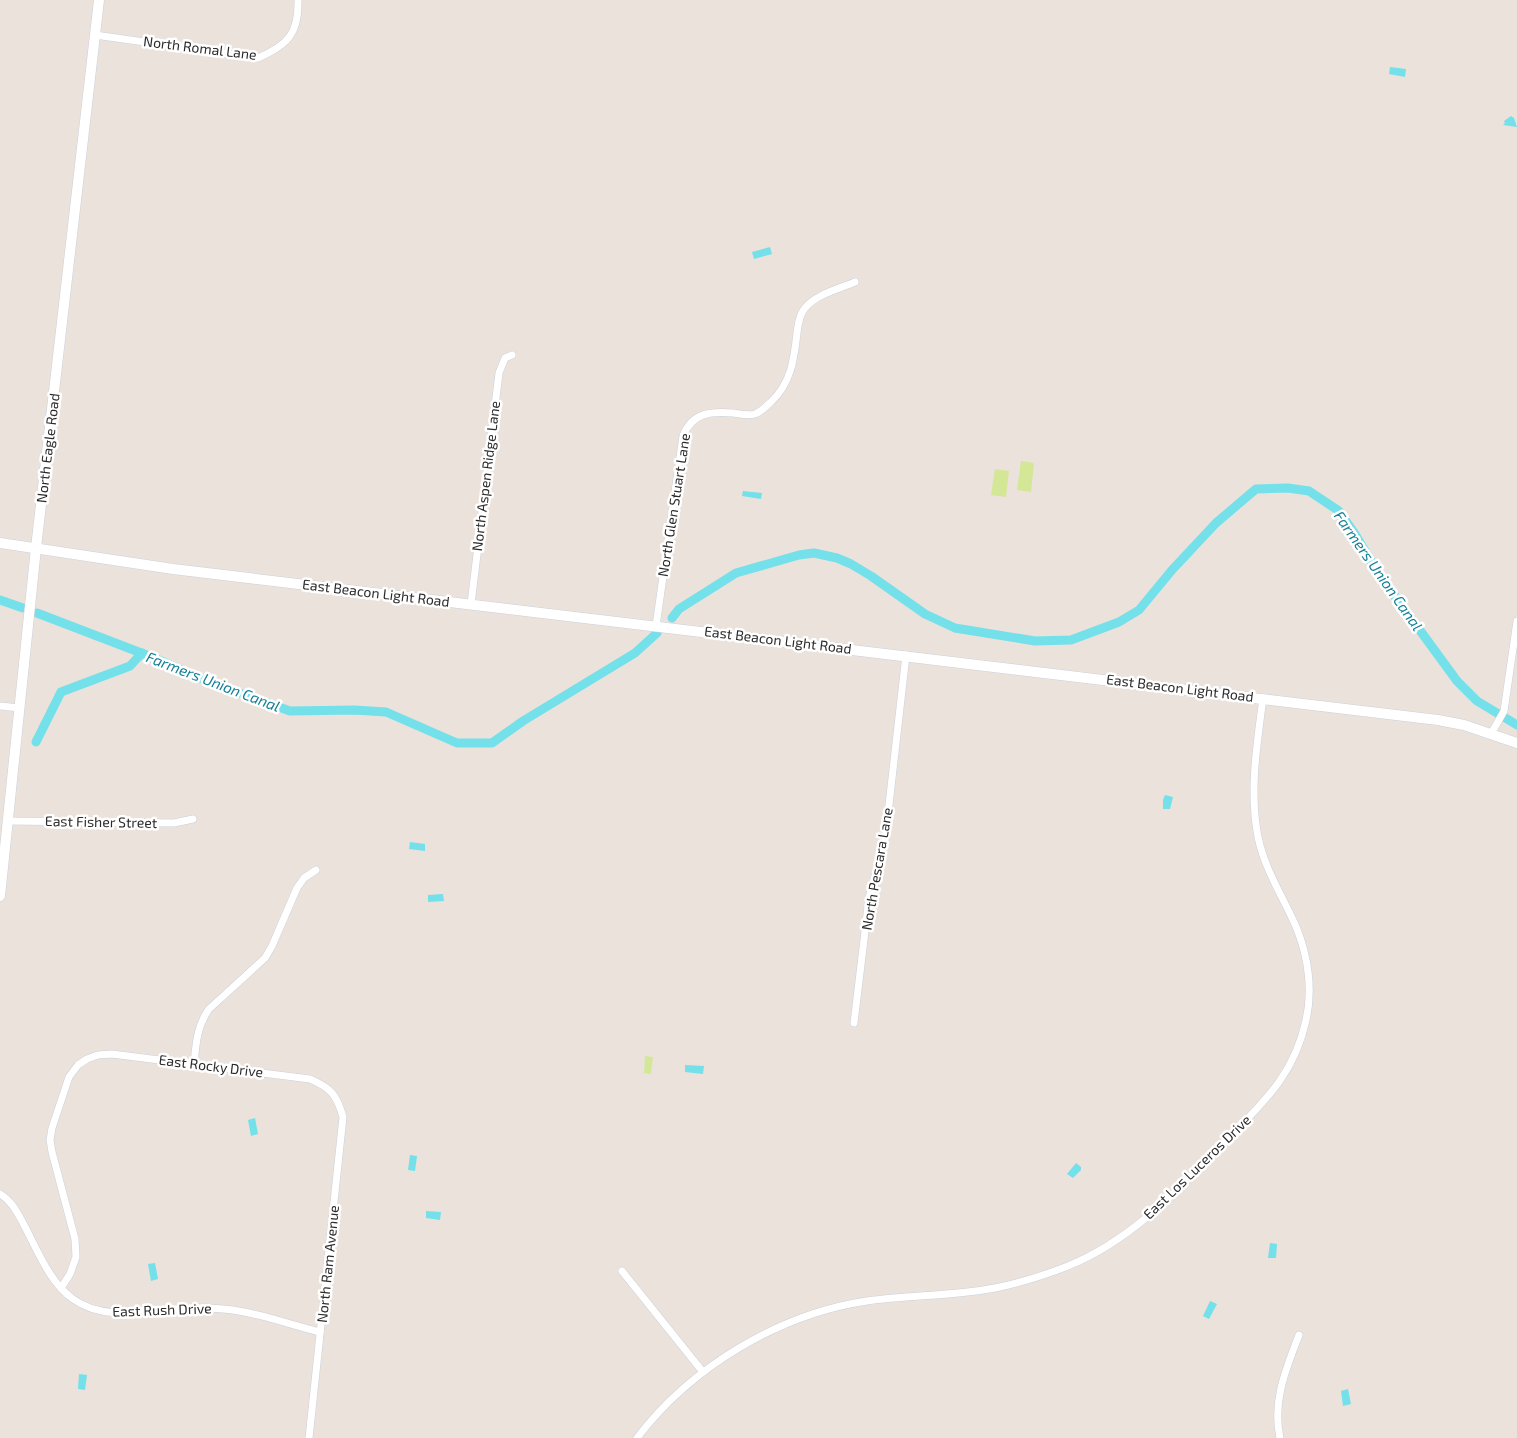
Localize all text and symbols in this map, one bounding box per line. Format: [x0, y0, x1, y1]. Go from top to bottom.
street label: North Romal Lane [142, 32, 258, 63]
street label: North Eagle Road [32, 392, 63, 504]
street label: North Aspen Ridge Lane [468, 400, 503, 552]
street label: North Glen Stuart Lane [654, 432, 693, 578]
water label: Farmers Union Canal [1331, 507, 1427, 634]
street label: East Beacon Light Road [301, 575, 451, 610]
street label: East Beacon Light Road [703, 622, 853, 657]
water label: Farmers Union Canal [144, 647, 283, 715]
street label: East Beacon Light Road [1105, 670, 1255, 705]
street label: North Pescara Lane [857, 806, 896, 932]
street label: East Fisher Street [45, 812, 157, 831]
street label: East Rocky Drive [158, 1051, 264, 1080]
street label: East Los Luceros Drive [1139, 1111, 1254, 1222]
street label: North Ram Avenue [313, 1204, 342, 1324]
street label: East Rush Drive [112, 1299, 212, 1320]

